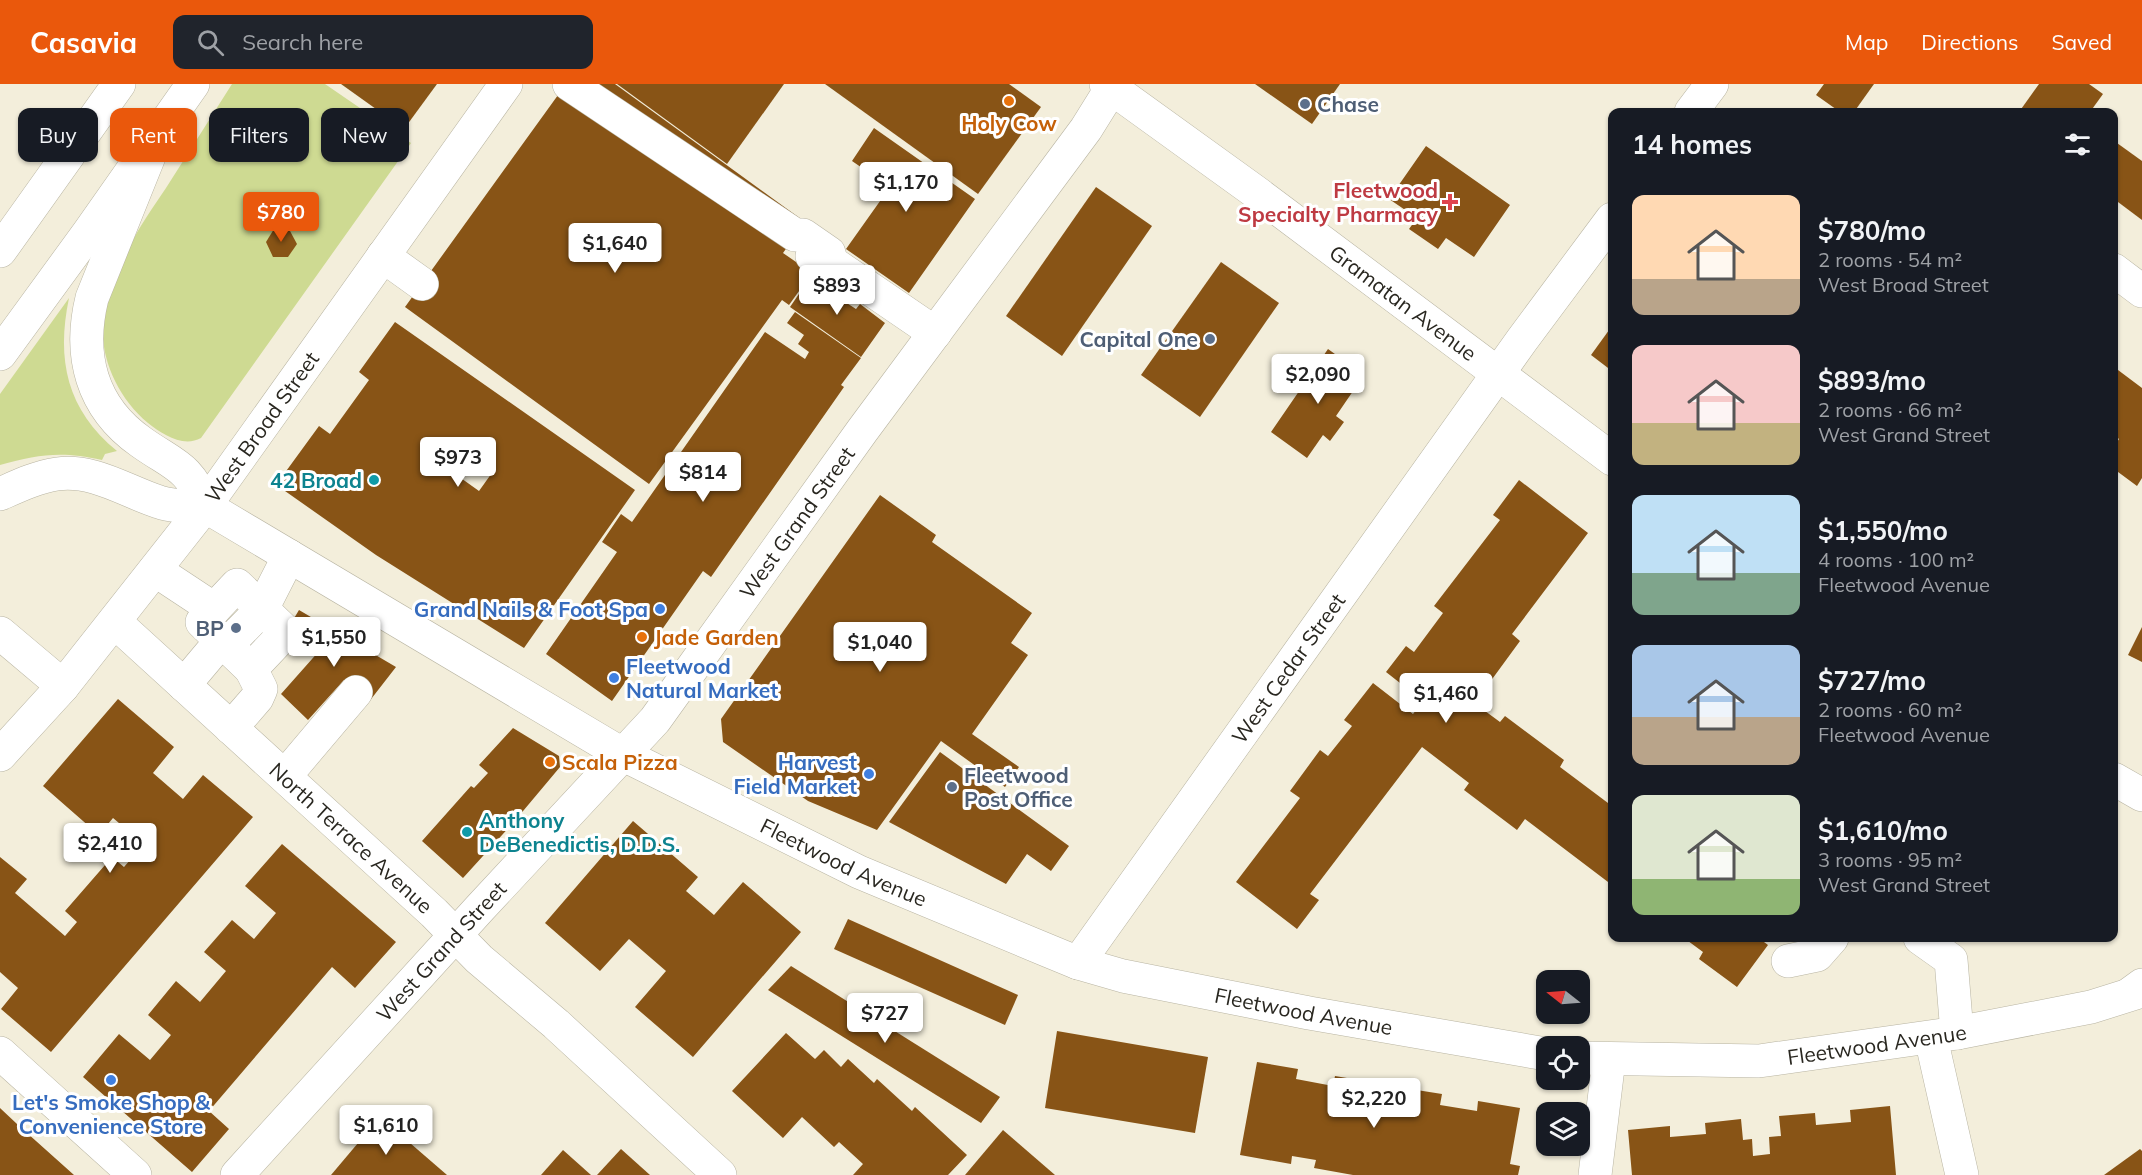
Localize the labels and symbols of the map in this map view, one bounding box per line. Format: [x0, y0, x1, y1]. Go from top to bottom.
place label: Chase [1317, 91, 1379, 117]
marker: Holy Cow [1002, 94, 1016, 108]
marker: Chase [1298, 97, 1312, 111]
place label: Holy Cow [961, 110, 1057, 136]
pin: $1,170 [857, 162, 955, 213]
place label: Fleetwood Specialty Pharmacy [1238, 177, 1439, 227]
pin: $780 [245, 192, 317, 243]
marker: Fleetwood Specialty Pharmacy [1443, 195, 1457, 209]
pin: $1,640 [566, 223, 664, 274]
street label: Gramatan Avenue [1324, 239, 1482, 366]
pin: $893 [801, 265, 873, 316]
place label: Capital One [1080, 326, 1198, 352]
marker: Capital One [1203, 332, 1217, 346]
street label: West Broad Street [199, 346, 324, 507]
pin: $2,090 [1269, 354, 1367, 405]
pin: $973 [422, 437, 494, 488]
street label: West Grand Street [733, 441, 860, 603]
pin: $814 [667, 452, 739, 503]
place label: 42 Broad [270, 467, 362, 493]
marker: 42 Broad [367, 473, 381, 487]
street label: West Cedar Street [1226, 588, 1350, 748]
place label: Grand Nails & Foot Spa [414, 596, 648, 622]
marker: Grand Nails & Foot Spa [653, 602, 667, 616]
place label: BP [196, 615, 224, 641]
pin: $1,550 [285, 617, 383, 668]
marker: BP [229, 621, 243, 635]
pin: $1,040 [831, 622, 929, 673]
place label: Jade Garden [654, 624, 779, 650]
marker: Jade Garden [635, 630, 649, 644]
place label: Fleetwood Natural Market [626, 653, 778, 703]
marker: Fleetwood Natural Market [607, 671, 621, 685]
pin: $1,460 [1397, 673, 1495, 724]
place label: Scala Pizza [562, 749, 678, 775]
place label: Harvest Field Market [733, 749, 857, 799]
marker: Scala Pizza [543, 755, 557, 769]
street label: North Terrace Avenue [264, 757, 438, 919]
place label: Fleetwood Post Office [964, 762, 1073, 812]
marker: Harvest Field Market [862, 767, 876, 781]
marker: Fleetwood Post Office [945, 780, 959, 794]
place label: Anthony DeBenedictis, D.D.S. [479, 807, 680, 857]
street label: Fleetwood Avenue [756, 812, 931, 912]
pin: $2,410 [61, 823, 159, 874]
marker: Anthony DeBenedictis, D.D.S. [460, 825, 474, 839]
street label: West Grand Street [371, 875, 512, 1027]
north arrow [1536, 970, 1590, 1024]
street label: Fleetwood Avenue [1212, 982, 1395, 1040]
pin: $727 [849, 993, 921, 1044]
street label: Fleetwood Avenue [1786, 1018, 1969, 1070]
marker: Let's Smoke Shop & Convenience Store [104, 1073, 118, 1087]
pin: $2,220 [1325, 1078, 1423, 1129]
place label: Let's Smoke Shop & Convenience Store [12, 1089, 210, 1139]
pin: $1,610 [337, 1105, 435, 1156]

